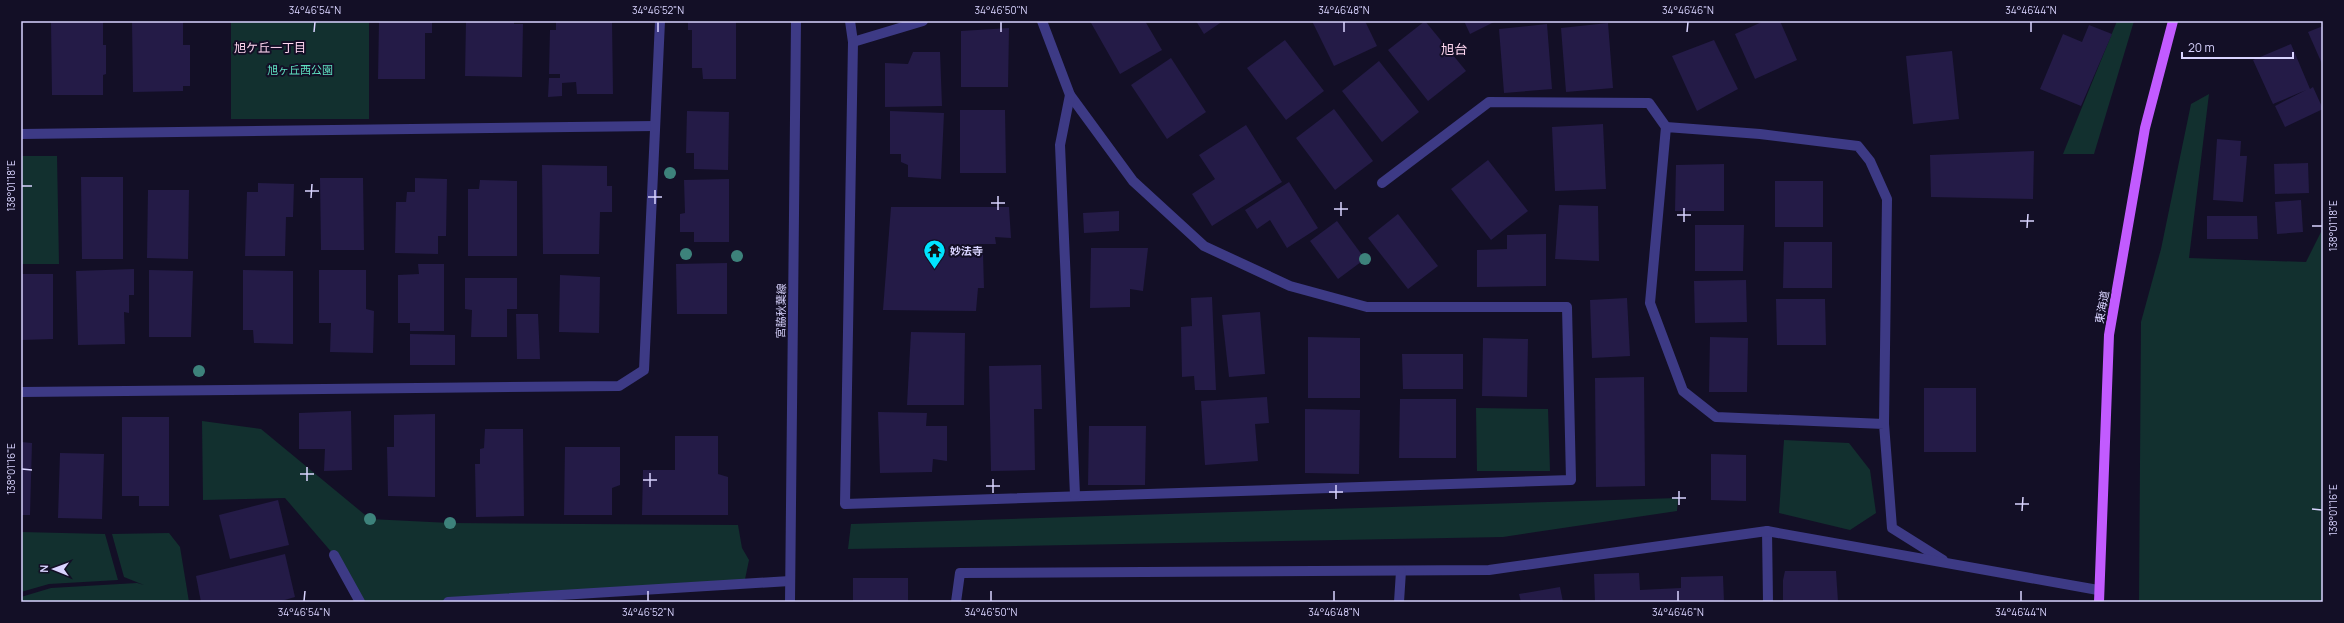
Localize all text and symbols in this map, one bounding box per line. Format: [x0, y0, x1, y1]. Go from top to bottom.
text: 34°46'54"N [289, 3, 341, 17]
text: 34°46'52"N [632, 3, 684, 17]
text: 34°46'50"N [975, 3, 1028, 17]
text: 34°46'48"N [1318, 3, 1370, 17]
text: 34°46'46"N [1662, 3, 1714, 17]
text: 34°46'44"N [2005, 3, 2057, 17]
scale bar [2182, 34, 2293, 60]
district label: 旭ケ丘一丁目 [234, 39, 306, 56]
text: 20 m [2188, 39, 2215, 56]
district label: 旭台 [1441, 40, 1467, 58]
park label: 旭ヶ丘西公園 [267, 62, 333, 77]
text: 138°01'18"E [4, 160, 18, 212]
text: 138°01'18"E [2326, 200, 2340, 252]
temple icon: 妙法寺 [922, 238, 948, 271]
place label: 妙法寺 [950, 243, 983, 258]
street label: 宮脇秋葉線 [773, 283, 788, 339]
street label: 東海道 [2091, 289, 2112, 324]
text: 138°01'16"E [4, 443, 18, 495]
text: 138°01'16"E [2326, 484, 2340, 536]
north arrow [34, 549, 74, 589]
text: N [36, 565, 51, 573]
text: 34°46'54"N [278, 605, 330, 619]
text: 34°46'52"N [622, 605, 674, 619]
text: 34°46'50"N [965, 605, 1018, 619]
text: 34°46'48"N [1308, 605, 1360, 619]
text: 34°46'46"N [1652, 605, 1704, 619]
text: 34°46'44"N [1995, 605, 2047, 619]

